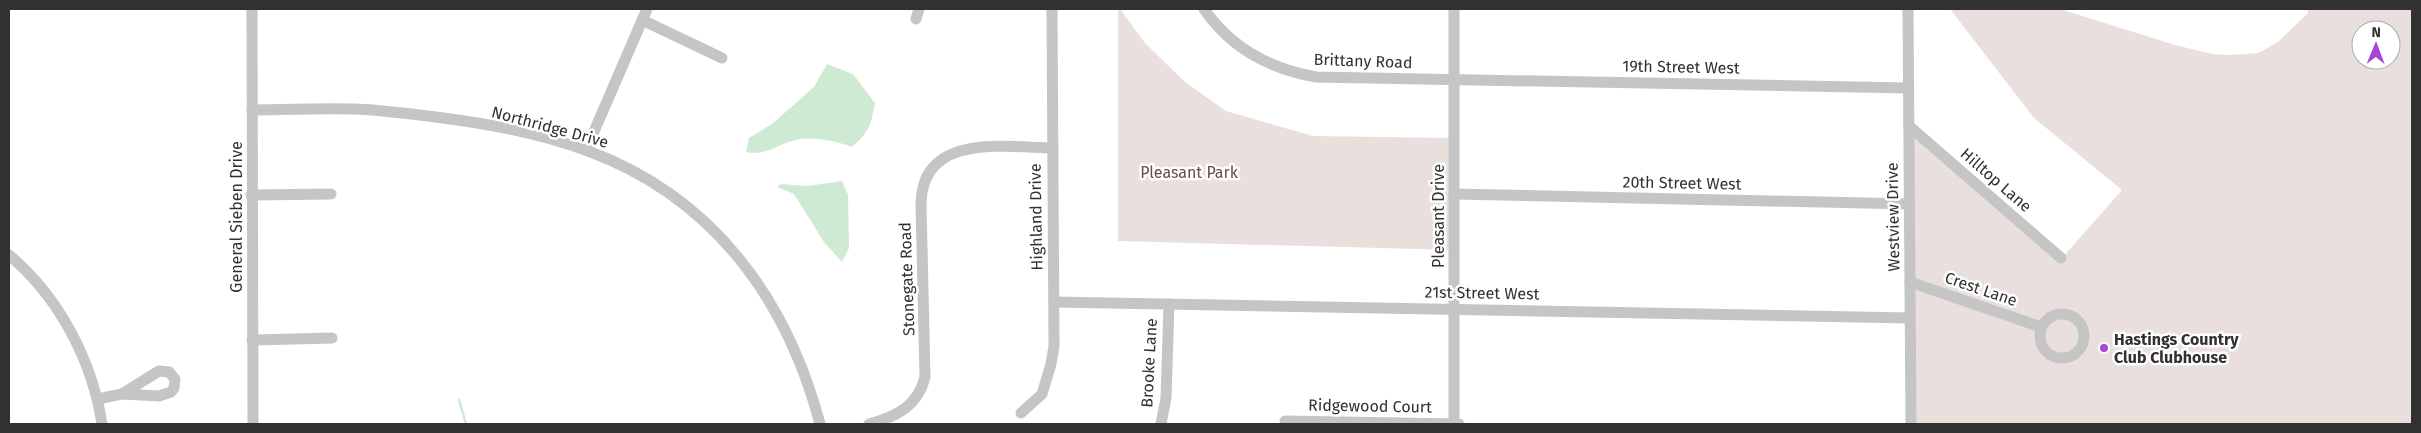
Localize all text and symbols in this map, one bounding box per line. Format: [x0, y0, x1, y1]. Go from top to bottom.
north arrow [2351, 20, 2401, 70]
text: N [2371, 24, 2381, 41]
street label: Brittany Road [1313, 50, 1413, 72]
street label: 19th Street West [1622, 56, 1740, 78]
street label: Northridge Drive [489, 102, 611, 152]
street label: General Sieben Drive [227, 141, 246, 293]
street label: Hilltop Lane [1957, 144, 2035, 216]
street label: Westview Drive [1883, 162, 1903, 272]
street label: Highland Drive [1026, 163, 1046, 271]
park label: Pleasant Park [1140, 163, 1239, 182]
street label: Pleasant Drive [1429, 164, 1448, 268]
street label: 20th Street West [1622, 172, 1742, 194]
street label: Stonegate Road [896, 222, 918, 336]
street label: Crest Lane [1942, 268, 2020, 310]
street label: 21st Street West [1425, 283, 1540, 304]
street label: Brooke Lane [1137, 318, 1161, 408]
place label: Hastings Country Club Clubhouse [2114, 330, 2239, 367]
marker: Hastings Country Club Clubhouse [2098, 342, 2110, 354]
street label: Ridgewood Court [1308, 395, 1432, 417]

